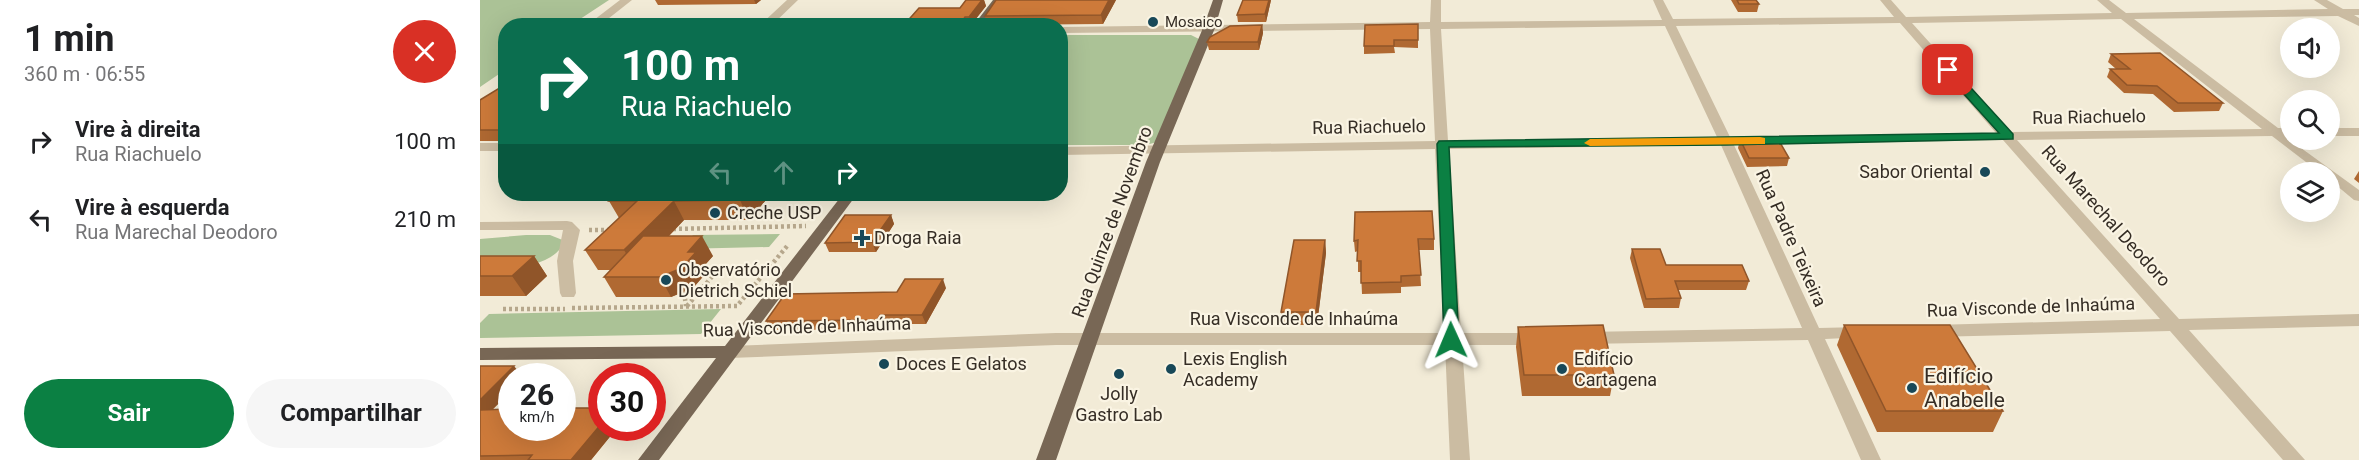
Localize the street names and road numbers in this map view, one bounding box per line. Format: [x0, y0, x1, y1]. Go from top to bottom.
street label: Rua Riachuelo [2032, 105, 2146, 128]
street label: Rua Riachuelo [1312, 115, 1426, 138]
street label: Rua Quinze de Novembro [1067, 123, 1156, 320]
street label: Rua Marechal Deodoro [2038, 141, 2175, 290]
street label: Rua Padre Teixeira [1752, 166, 1831, 310]
street label: Rua Visconde de Inhaúma [1926, 292, 2135, 321]
street label: Rua Visconde de Inhaúma [1190, 308, 1398, 329]
street label: Rua Visconde de Inhaúma [702, 312, 911, 341]

